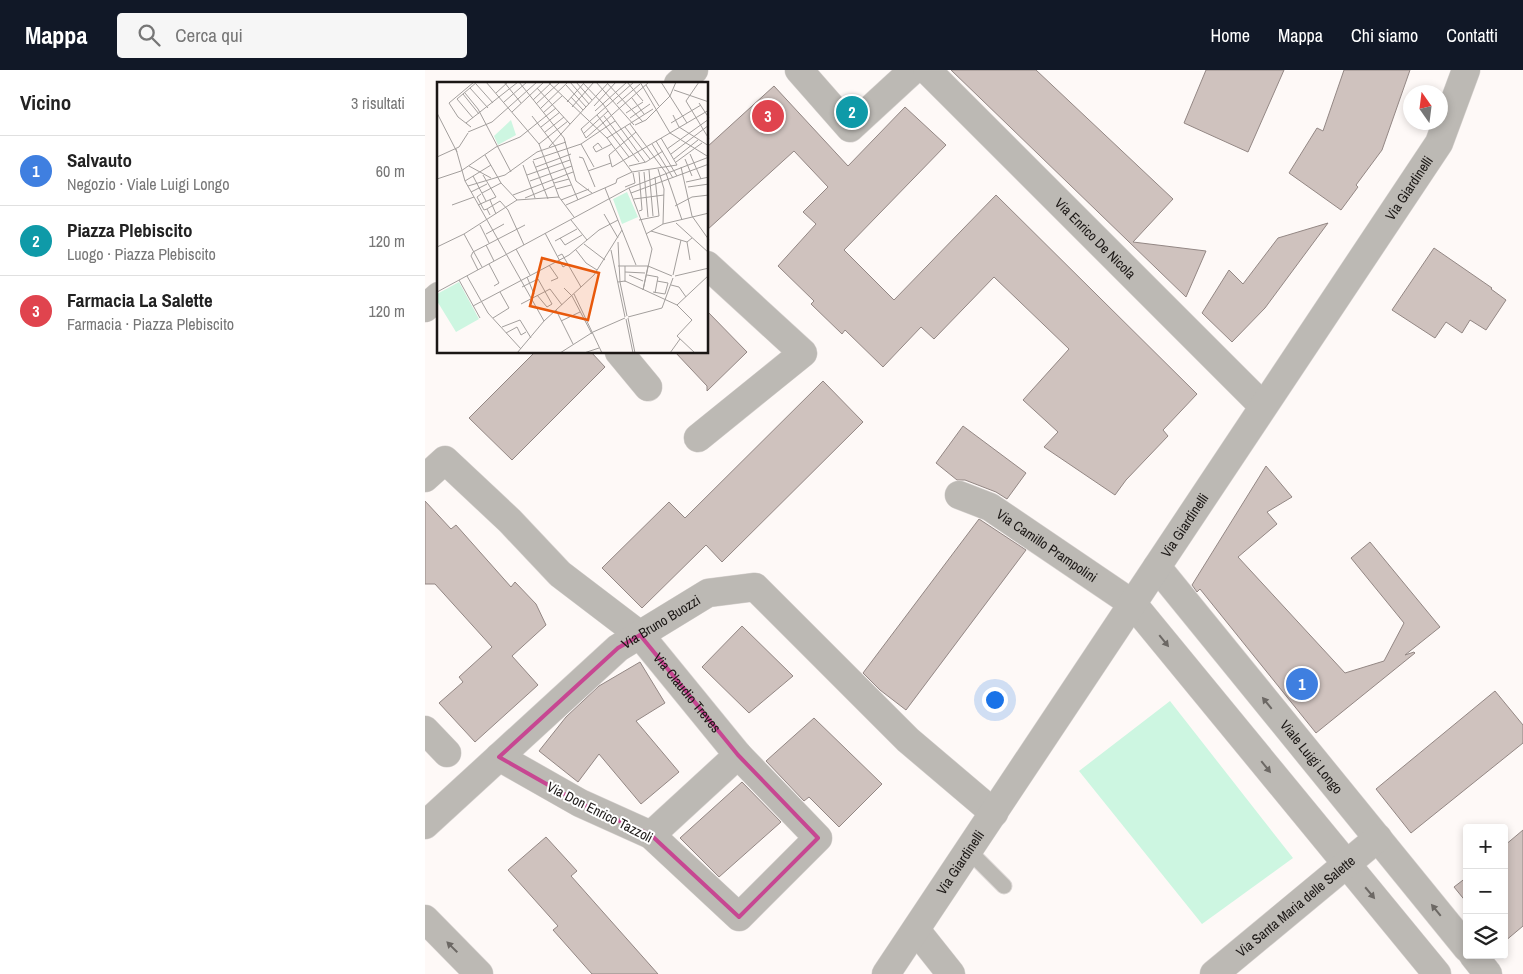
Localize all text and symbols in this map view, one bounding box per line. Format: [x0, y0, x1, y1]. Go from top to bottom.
search box [117, 13, 467, 58]
text: Mappa [25, 19, 87, 51]
icon: search [135, 21, 163, 49]
text: Cerca qui [175, 22, 243, 48]
text: Home [1211, 23, 1250, 48]
text: Mappa [1278, 23, 1323, 48]
text: Chi siamo [1351, 23, 1418, 48]
text: Contatti [1446, 23, 1498, 48]
inset map [437, 82, 709, 354]
north arrow [1403, 85, 1448, 130]
text: Vicino [20, 88, 71, 117]
text: 3 risultati [351, 92, 405, 114]
pin: 2 [836, 93, 868, 131]
pin: 3 [752, 97, 784, 135]
text: Salvauto [67, 147, 132, 173]
street label: Via Giardinelli [1381, 153, 1437, 224]
text: 1 [32, 160, 40, 182]
text: 60 m [376, 160, 405, 182]
text: Negozio · Viale Luigi Longo [67, 173, 229, 195]
street label: Via Enrico De Nicola [1051, 194, 1140, 283]
text: Piazza Plebiscito [67, 217, 193, 243]
text: 2 [32, 230, 40, 252]
text: 120 m [369, 230, 405, 252]
text: Luogo · Piazza Plebiscito [67, 243, 216, 265]
text: Farmacia La Salette [67, 287, 213, 313]
text: 3 [32, 300, 40, 322]
text: 120 m [369, 300, 405, 322]
text: Farmacia · Piazza Plebiscito [67, 313, 234, 335]
street label: Via Giardinelli [1157, 490, 1212, 561]
street label: Via Camillo Prampolini [993, 505, 1101, 586]
street label: Via Bruno Buozzi [618, 591, 704, 653]
one-way arrow [1158, 635, 1169, 648]
street label: Via Claudio Treves [649, 649, 725, 736]
pin: 1 [1286, 665, 1318, 703]
your location [982, 687, 1008, 713]
one-way arrow [1262, 696, 1273, 709]
street label: Viale Luigi Longo [1276, 716, 1347, 798]
one-way arrow [1261, 760, 1272, 773]
street label: Via Don Enrico Tazzoli [544, 778, 656, 846]
map controls [1463, 824, 1508, 959]
button: + [1463, 824, 1508, 869]
street label: Via Giardinelli [932, 827, 988, 898]
street label: Via Santa Maria delle Salette [1232, 852, 1359, 961]
button: − [1463, 869, 1508, 914]
one-way arrow [1364, 886, 1375, 899]
one-way arrow [1431, 904, 1442, 917]
button: layers [1463, 914, 1508, 959]
one-way arrow [446, 941, 458, 953]

